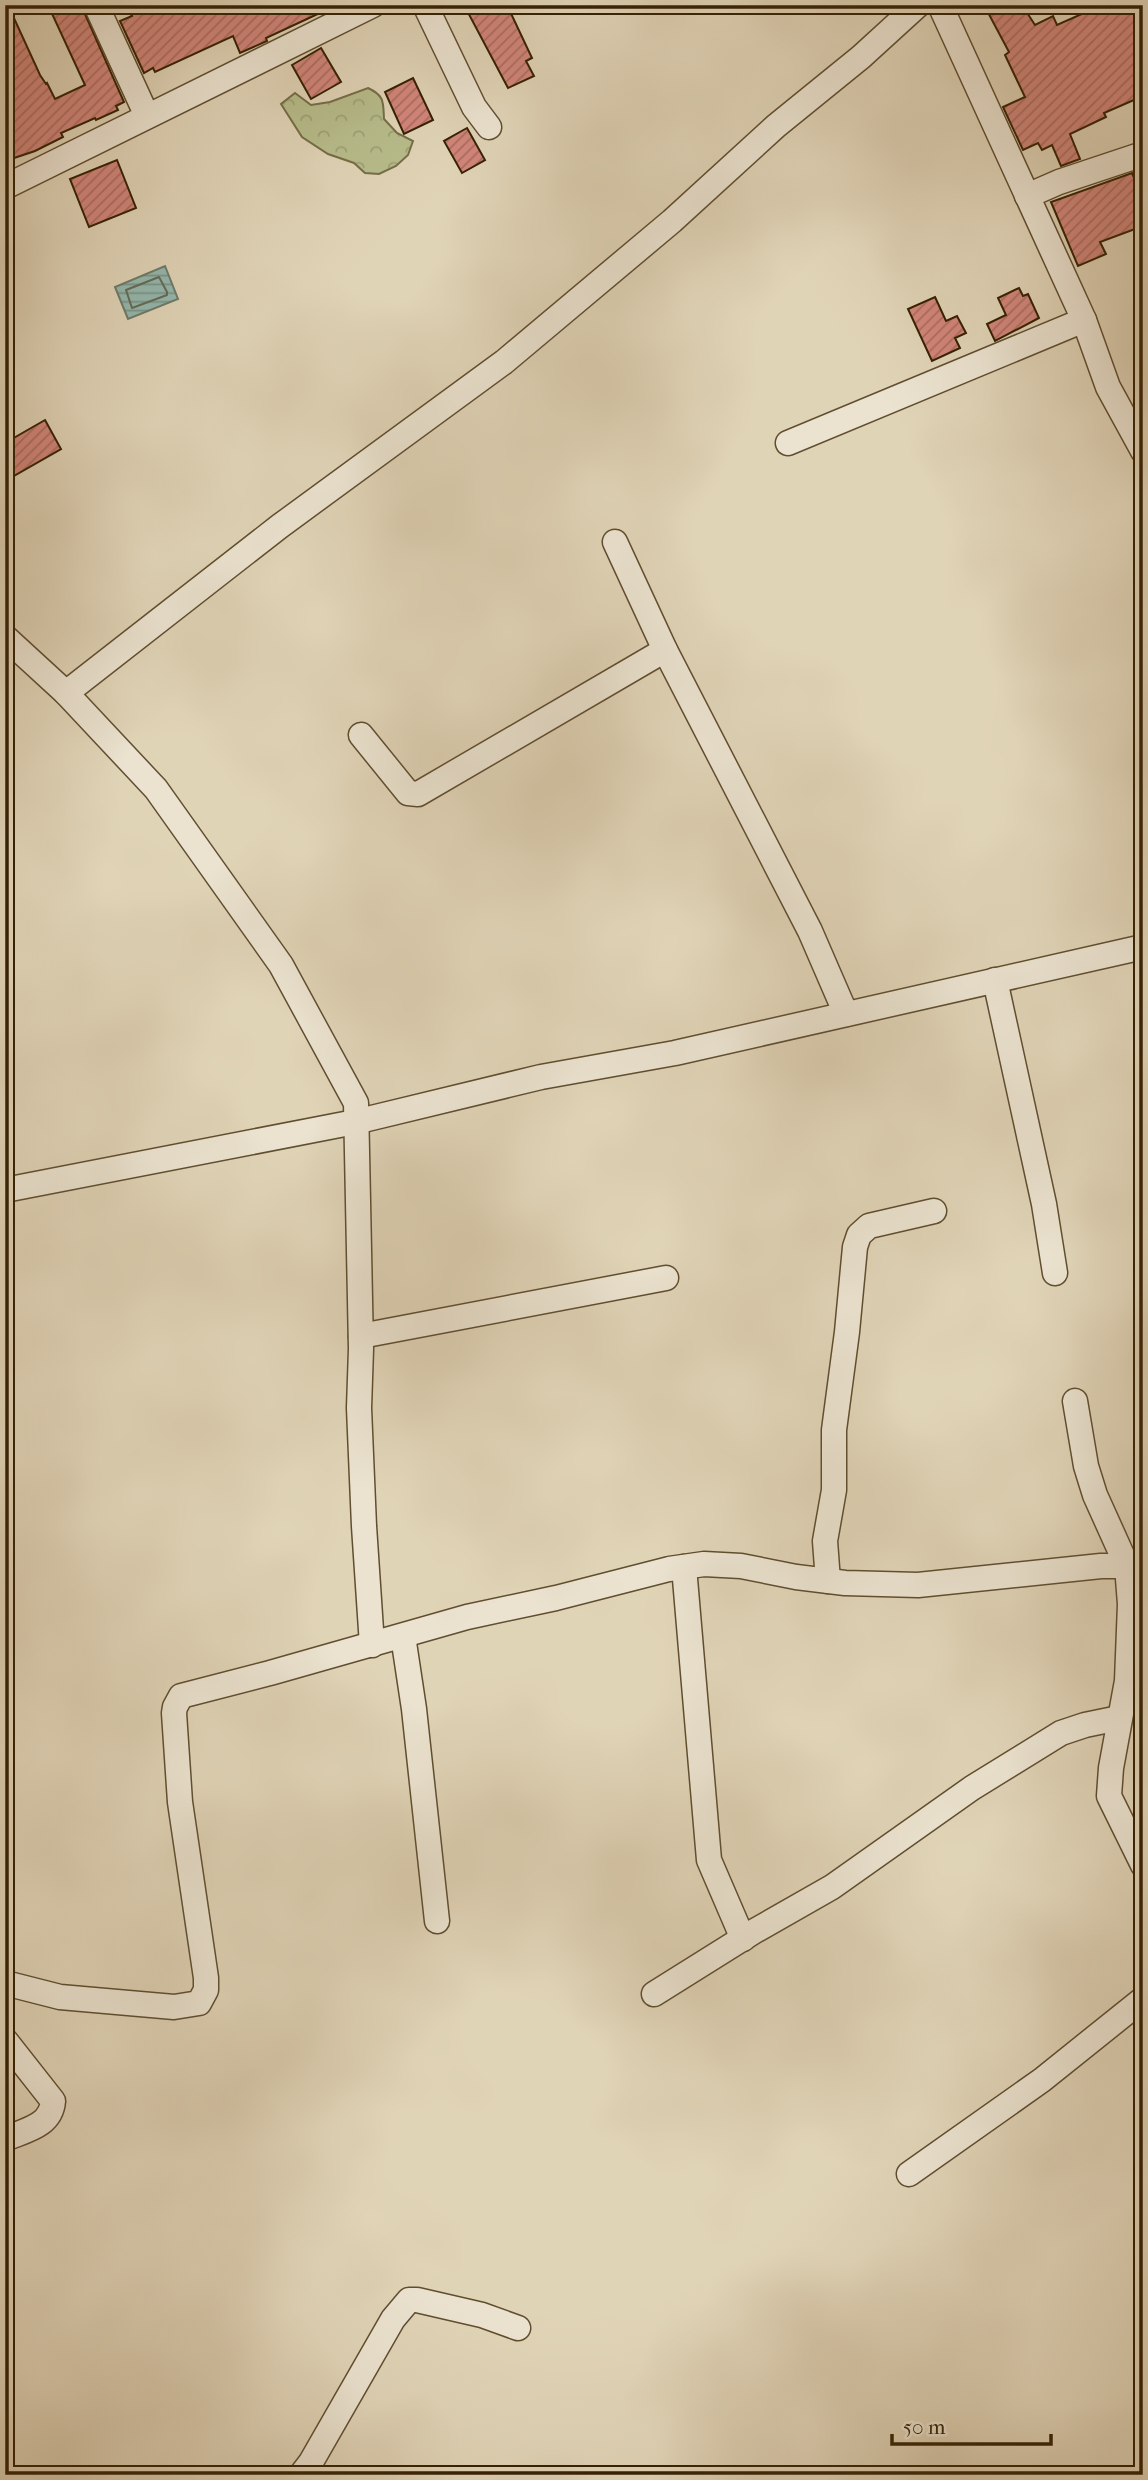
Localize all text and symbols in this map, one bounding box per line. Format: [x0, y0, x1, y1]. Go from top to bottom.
scale bar [892, 2403, 1052, 2447]
text: 50 m [903, 2415, 946, 2439]

